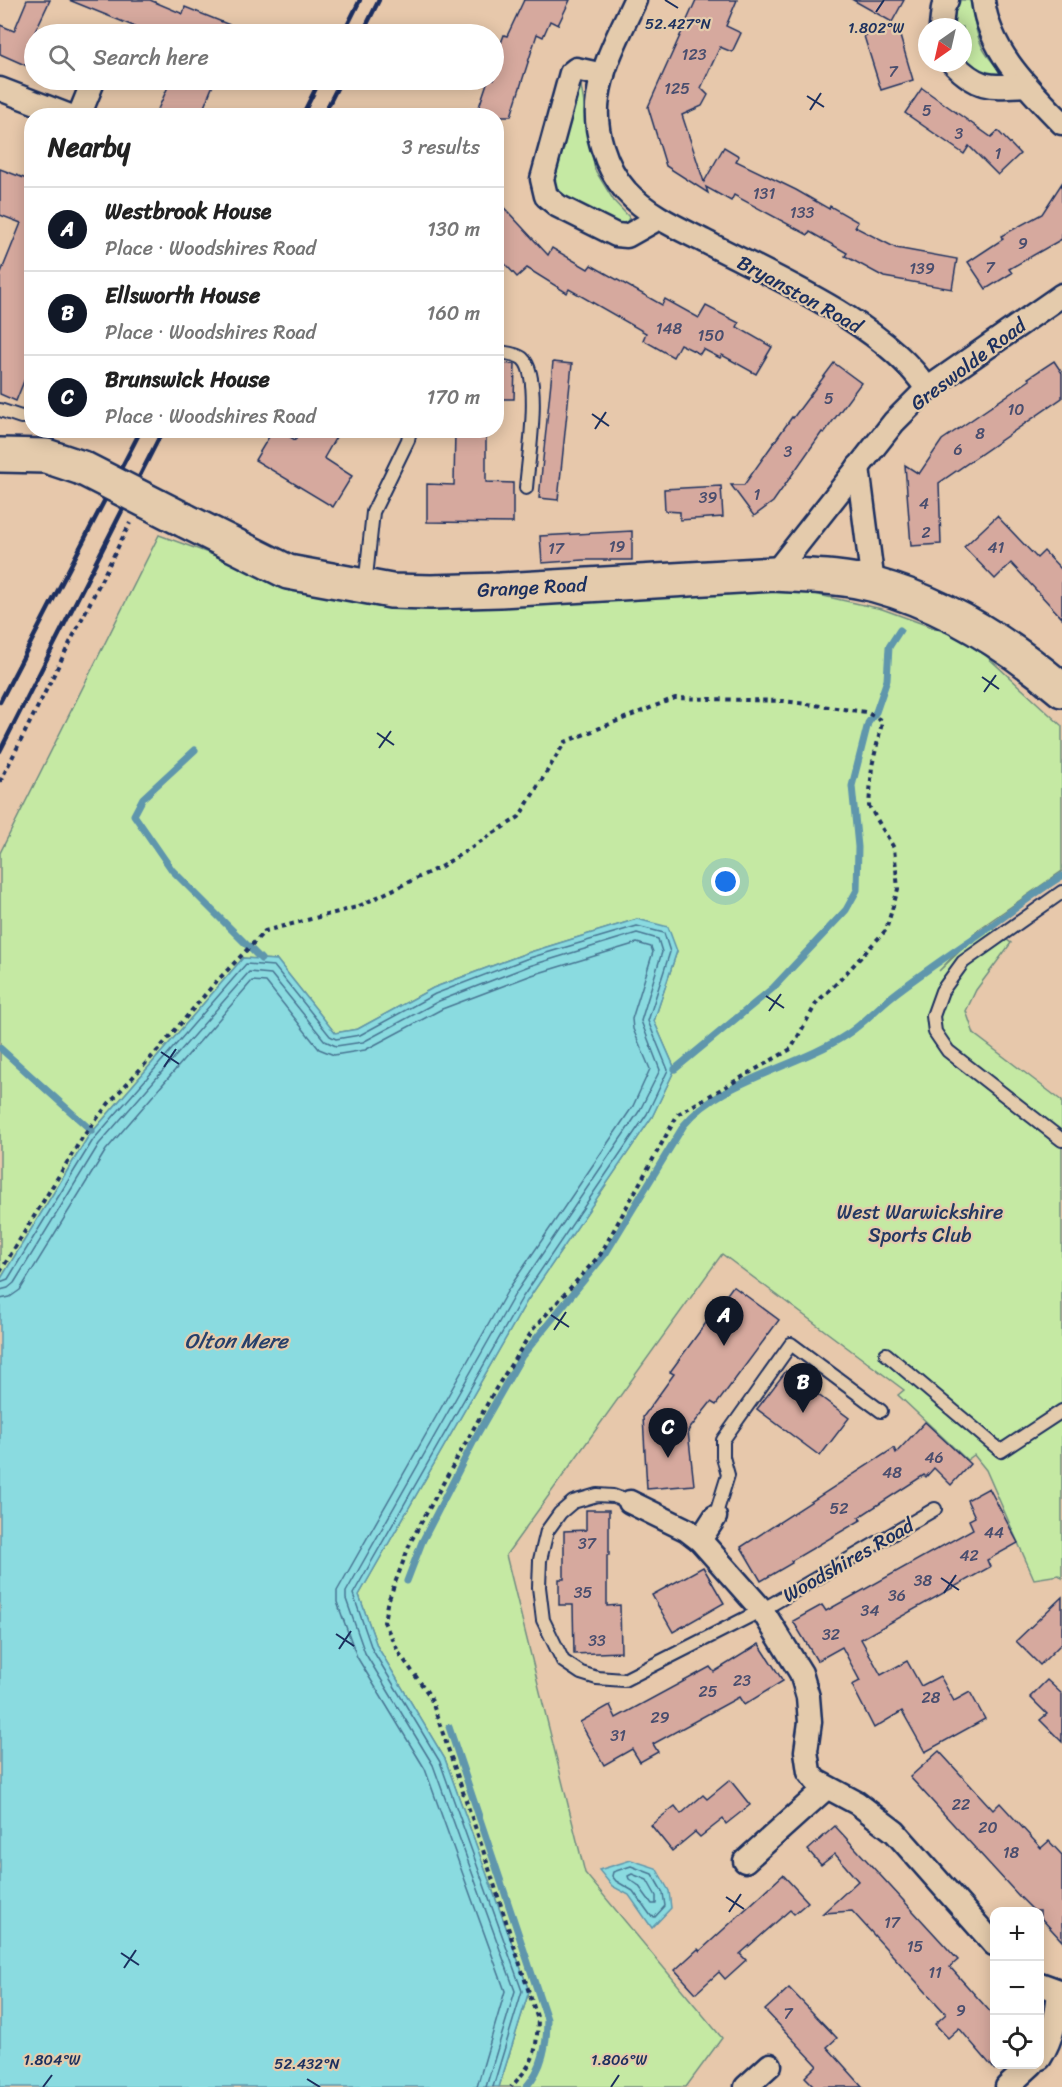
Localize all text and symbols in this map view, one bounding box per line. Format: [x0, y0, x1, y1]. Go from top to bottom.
text: 52.427°N [645, 11, 711, 37]
text: 1.802°W [848, 15, 904, 41]
north arrow [918, 18, 972, 72]
search box [24, 24, 504, 90]
text: Search here [93, 38, 209, 77]
house number: 123 [682, 40, 707, 69]
icon: search [45, 41, 78, 74]
house number: 7 [888, 57, 898, 86]
house number: 125 [664, 74, 690, 103]
house number: 5 [922, 96, 932, 125]
house number: 3 [955, 119, 964, 148]
text: Nearby [48, 124, 130, 170]
text: 3 results [402, 130, 480, 165]
house number: 1 [995, 139, 1002, 168]
house number: 131 [753, 179, 775, 208]
text: Westbrook House [105, 192, 271, 231]
house number: 133 [790, 198, 814, 227]
text: A [61, 212, 74, 247]
text: 130 m [427, 212, 480, 247]
house number: 9 [1018, 229, 1028, 258]
text: Place · Woodshires Road [105, 231, 316, 266]
street label: Bryanston Road [731, 245, 870, 344]
house number: 7 [985, 253, 995, 282]
house number: 139 [909, 254, 935, 283]
text: Ellsworth House [105, 276, 260, 315]
text: B [61, 296, 74, 331]
text: 160 m [427, 296, 480, 331]
street label: Greswolde Road [903, 308, 1035, 420]
house number: 148 [656, 314, 683, 343]
text: Place · Woodshires Road [105, 315, 316, 350]
house number: 150 [698, 321, 724, 350]
text: Brunswick House [105, 360, 270, 399]
text: C [61, 380, 74, 415]
text: 170 m [427, 380, 480, 415]
house number: 5 [824, 384, 834, 413]
house number: 10 [1008, 395, 1024, 424]
text: Place · Woodshires Road [105, 399, 316, 434]
house number: 8 [975, 419, 985, 448]
house number: 6 [953, 435, 963, 464]
house number: 3 [784, 437, 793, 466]
house number: 1 [754, 480, 761, 509]
house number: 39 [699, 483, 717, 512]
house number: 4 [919, 489, 929, 518]
house number: 2 [921, 518, 931, 547]
house number: 19 [609, 532, 626, 561]
house number: 41 [988, 533, 1005, 562]
house number: 17 [548, 534, 565, 563]
street label: Grange Road [476, 567, 589, 608]
your location [711, 867, 740, 896]
park label: West Warwickshire Sports Club [837, 1195, 1003, 1253]
pin: A [704, 1296, 744, 1346]
water label: Olton Mere [185, 1322, 289, 1360]
pin: B [784, 1364, 822, 1413]
pin: C [648, 1408, 688, 1458]
house number: 46 [924, 1443, 944, 1472]
house number: 48 [882, 1458, 902, 1487]
house number: 52 [829, 1494, 849, 1523]
street label: Woodshires Road [776, 1508, 922, 1612]
house number: 44 [984, 1518, 1004, 1547]
house number: 37 [578, 1529, 597, 1558]
house number: 42 [959, 1541, 979, 1570]
house number: 38 [914, 1566, 933, 1595]
house number: 35 [574, 1578, 593, 1607]
house number: 36 [888, 1581, 906, 1610]
house number: 34 [861, 1596, 879, 1625]
house number: 32 [822, 1620, 840, 1649]
house number: 33 [588, 1626, 606, 1655]
house number: 23 [733, 1666, 751, 1695]
house number: 25 [698, 1677, 718, 1706]
house number: 28 [922, 1683, 941, 1712]
house number: 29 [650, 1703, 670, 1732]
house number: 31 [610, 1721, 626, 1750]
house number: 22 [952, 1790, 970, 1819]
house number: 20 [978, 1813, 998, 1842]
house number: 18 [1003, 1838, 1020, 1867]
map controls [990, 1907, 1044, 2069]
button: + [990, 1907, 1044, 1961]
house number: 17 [884, 1908, 901, 1937]
house number: 15 [907, 1932, 924, 1961]
house number: 11 [928, 1958, 942, 1987]
button: − [990, 1961, 1044, 2015]
house number: 9 [956, 1996, 966, 2025]
house number: 7 [783, 1999, 793, 2028]
button: locate [990, 2015, 1044, 2069]
text: 1.804°W [24, 2047, 81, 2073]
text: 1.806°W [591, 2047, 647, 2073]
text: 52.432°N [274, 2051, 340, 2077]

